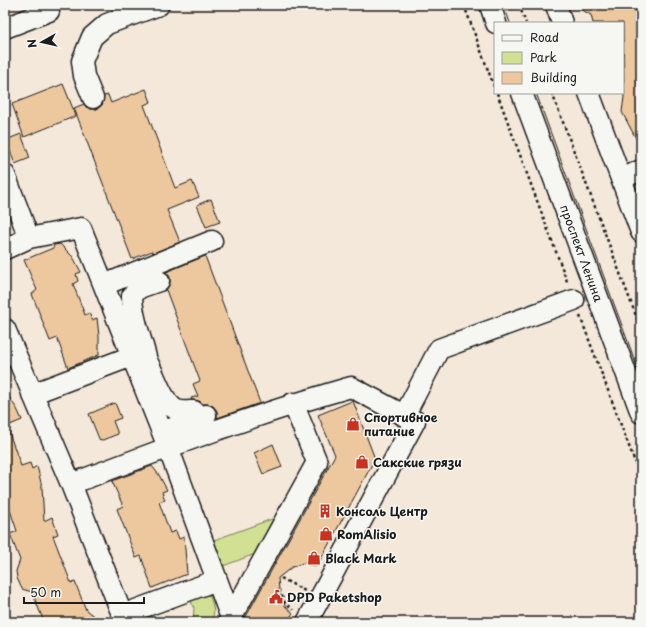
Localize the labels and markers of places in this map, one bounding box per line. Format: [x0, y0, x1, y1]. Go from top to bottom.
place label: Спортивное питание [364, 408, 438, 440]
shop icon: Спортивное питание [345, 416, 361, 432]
place label: Сакские грязи [373, 453, 462, 471]
shop icon: Сакские грязи [354, 454, 370, 470]
place label: Консоль Центр [336, 502, 428, 520]
building icon: Консоль Центр [317, 503, 333, 519]
place label: RomAlisio [337, 525, 396, 543]
shop icon: RomAlisio [318, 526, 334, 542]
place label: Black Mark [325, 549, 397, 567]
shop icon: Black Mark [306, 550, 322, 566]
place label: DPD Paketshop [287, 588, 382, 606]
public building icon: DPD Paketshop [268, 589, 284, 605]

